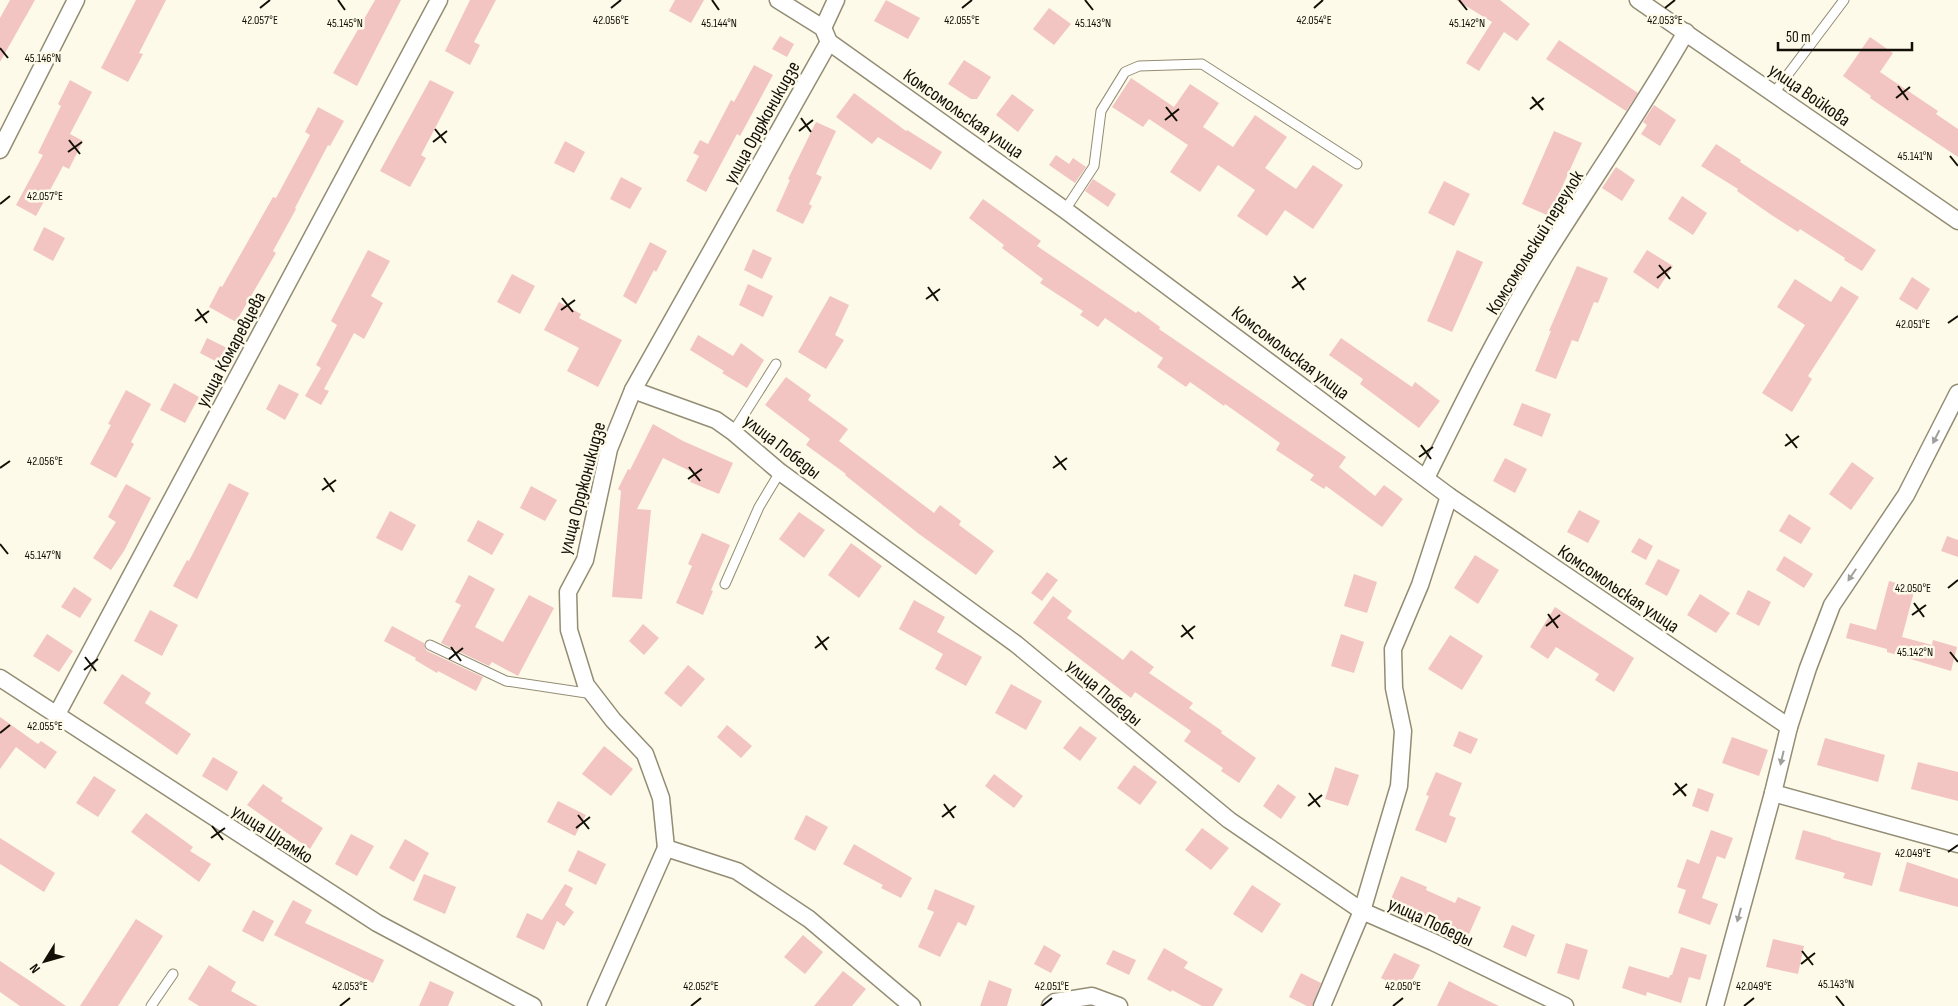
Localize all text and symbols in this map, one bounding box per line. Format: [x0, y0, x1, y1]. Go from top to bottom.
text: 42.057°E [242, 13, 278, 28]
text: 42.056°E [593, 13, 629, 28]
text: 42.055°E [944, 13, 980, 28]
text: 42.054°E [1296, 13, 1332, 28]
text: 42.053°E [1647, 13, 1683, 28]
text: 45.145°N [327, 16, 363, 31]
text: 45.144°N [701, 16, 737, 31]
text: 45.143°N [1075, 16, 1111, 31]
text: 45.142°N [1449, 16, 1485, 31]
scale bar [1778, 20, 1912, 52]
text: 50 m [1786, 28, 1811, 47]
text: 45.146°N [25, 51, 61, 66]
street label: улица Орджоникидзе [719, 57, 805, 188]
street label: улица Войкова [1764, 59, 1854, 132]
street label: Комсомольская улица [899, 64, 1028, 164]
text: 45.141°N [1898, 149, 1932, 164]
street label: Комсомольский переулок [1482, 166, 1589, 319]
text: 42.057°E [27, 189, 63, 204]
street label: улица Комаревцева [191, 288, 271, 411]
street label: Комсомольская улица [1227, 301, 1354, 405]
text: 42.051°E [1896, 317, 1930, 332]
street label: улица Победы [739, 410, 825, 485]
street label: улица Орджоникидзе [554, 419, 611, 557]
one-way arrow [1932, 429, 1940, 444]
text: 42.056°E [27, 454, 63, 469]
street label: Комсомольская улица [1553, 540, 1683, 638]
text: 45.147°N [25, 548, 61, 563]
one-way arrow [1848, 569, 1857, 582]
text: 42.050°E [1895, 581, 1931, 596]
text: 45.142°N [1897, 645, 1933, 660]
street label: улица Победы [1061, 655, 1147, 731]
text: 42.055°E [27, 719, 63, 734]
one-way arrow [1778, 751, 1786, 766]
street label: улица Шрамко [227, 799, 317, 869]
text: 42.049°E [1895, 846, 1931, 861]
street label: улица Победы [1384, 893, 1477, 952]
one-way arrow [1734, 908, 1742, 923]
north arrow [20, 936, 70, 986]
text: N [26, 960, 44, 977]
text: 45.143°N [1818, 977, 1854, 992]
text: 42.053°E [332, 979, 368, 994]
text: 42.052°E [683, 979, 719, 994]
text: 42.051°E [1035, 979, 1069, 994]
text: 42.050°E [1385, 979, 1421, 994]
text: 42.049°E [1736, 979, 1772, 994]

